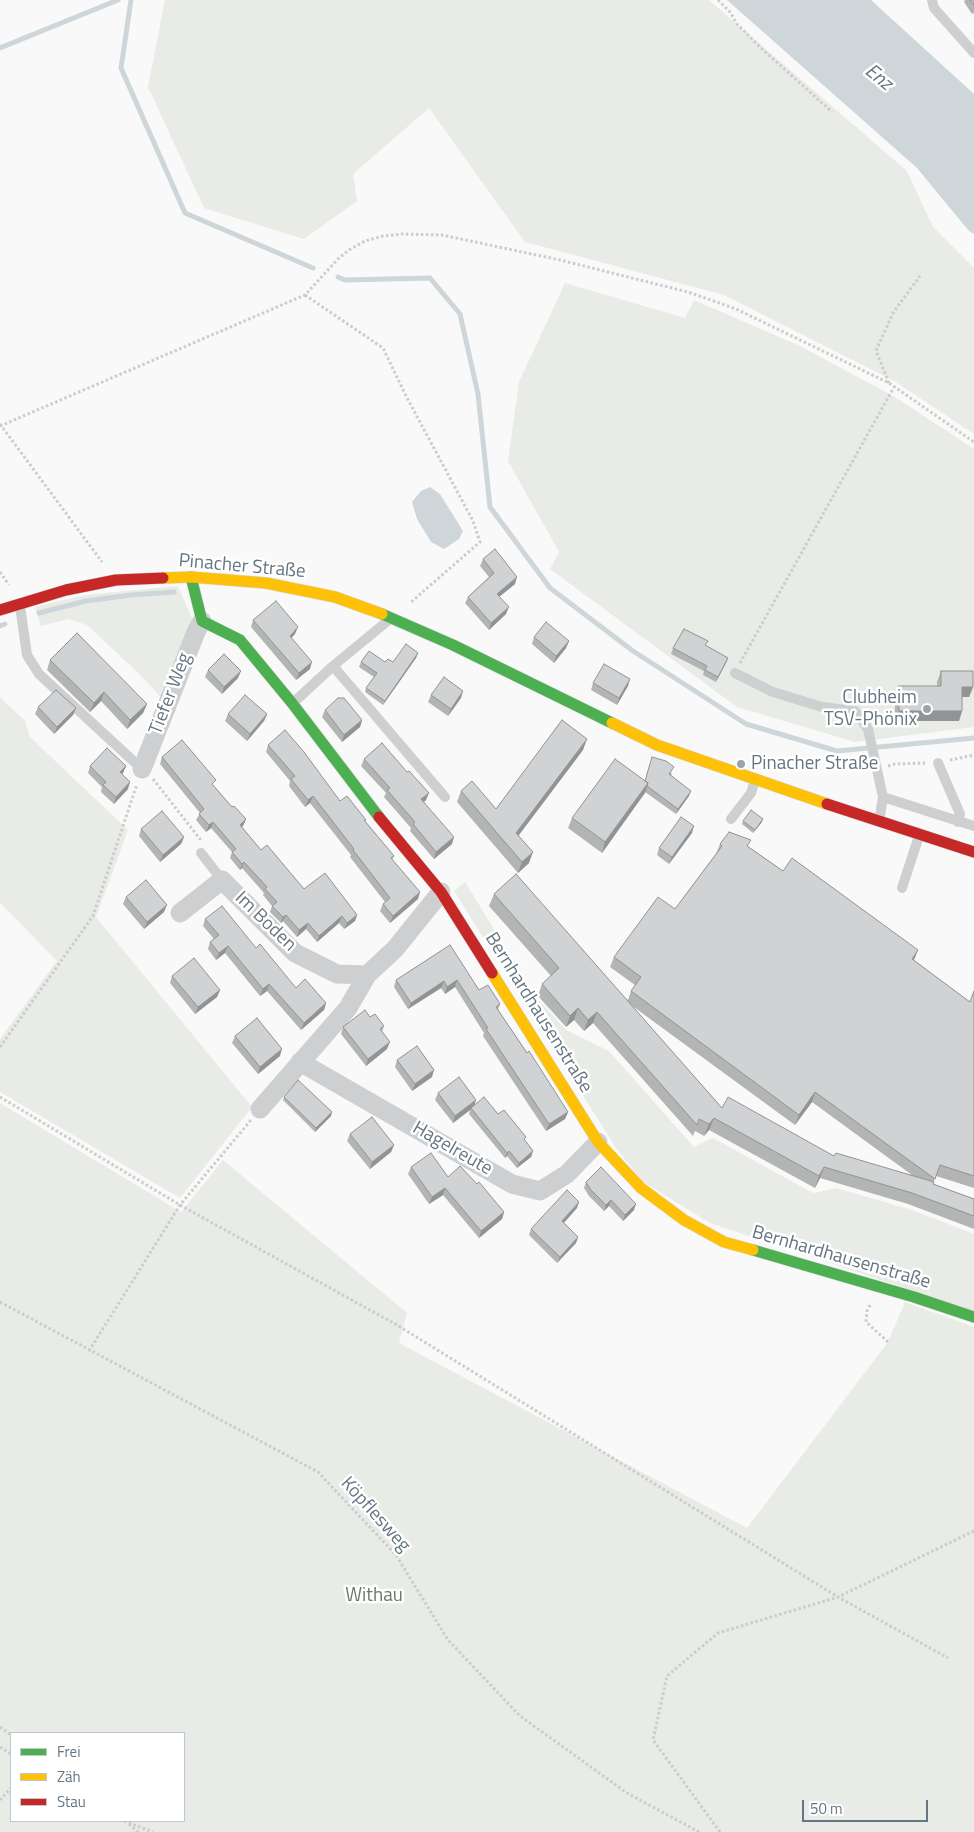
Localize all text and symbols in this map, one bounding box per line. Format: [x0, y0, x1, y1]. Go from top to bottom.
water label: Enz [859, 60, 897, 96]
street label: Pinacher Straße [178, 550, 306, 584]
street label: Tiefer Weg [145, 650, 197, 738]
place label: Clubheim TSV-Phönix [824, 687, 917, 731]
marker: Clubheim TSV-Phönix [921, 703, 933, 715]
place label: Pinacher Straße [751, 753, 878, 775]
marker: Pinacher Straße [735, 758, 747, 770]
street label: Im Boden [230, 887, 300, 957]
street label: Bernhardhausenstraße [479, 929, 597, 1097]
street label: Hagelreute [408, 1117, 496, 1181]
street label: Bernhardhausenstraße [749, 1222, 933, 1294]
street label: Köpflesweg [335, 1473, 415, 1557]
park label: Withau [345, 1585, 403, 1607]
legend [10, 1732, 185, 1822]
text: Frei [57, 1740, 80, 1763]
text: Zäh [57, 1765, 81, 1788]
text: Stau [57, 1790, 86, 1813]
scale bar [804, 1790, 930, 1822]
text: 50 m [810, 1797, 843, 1820]

